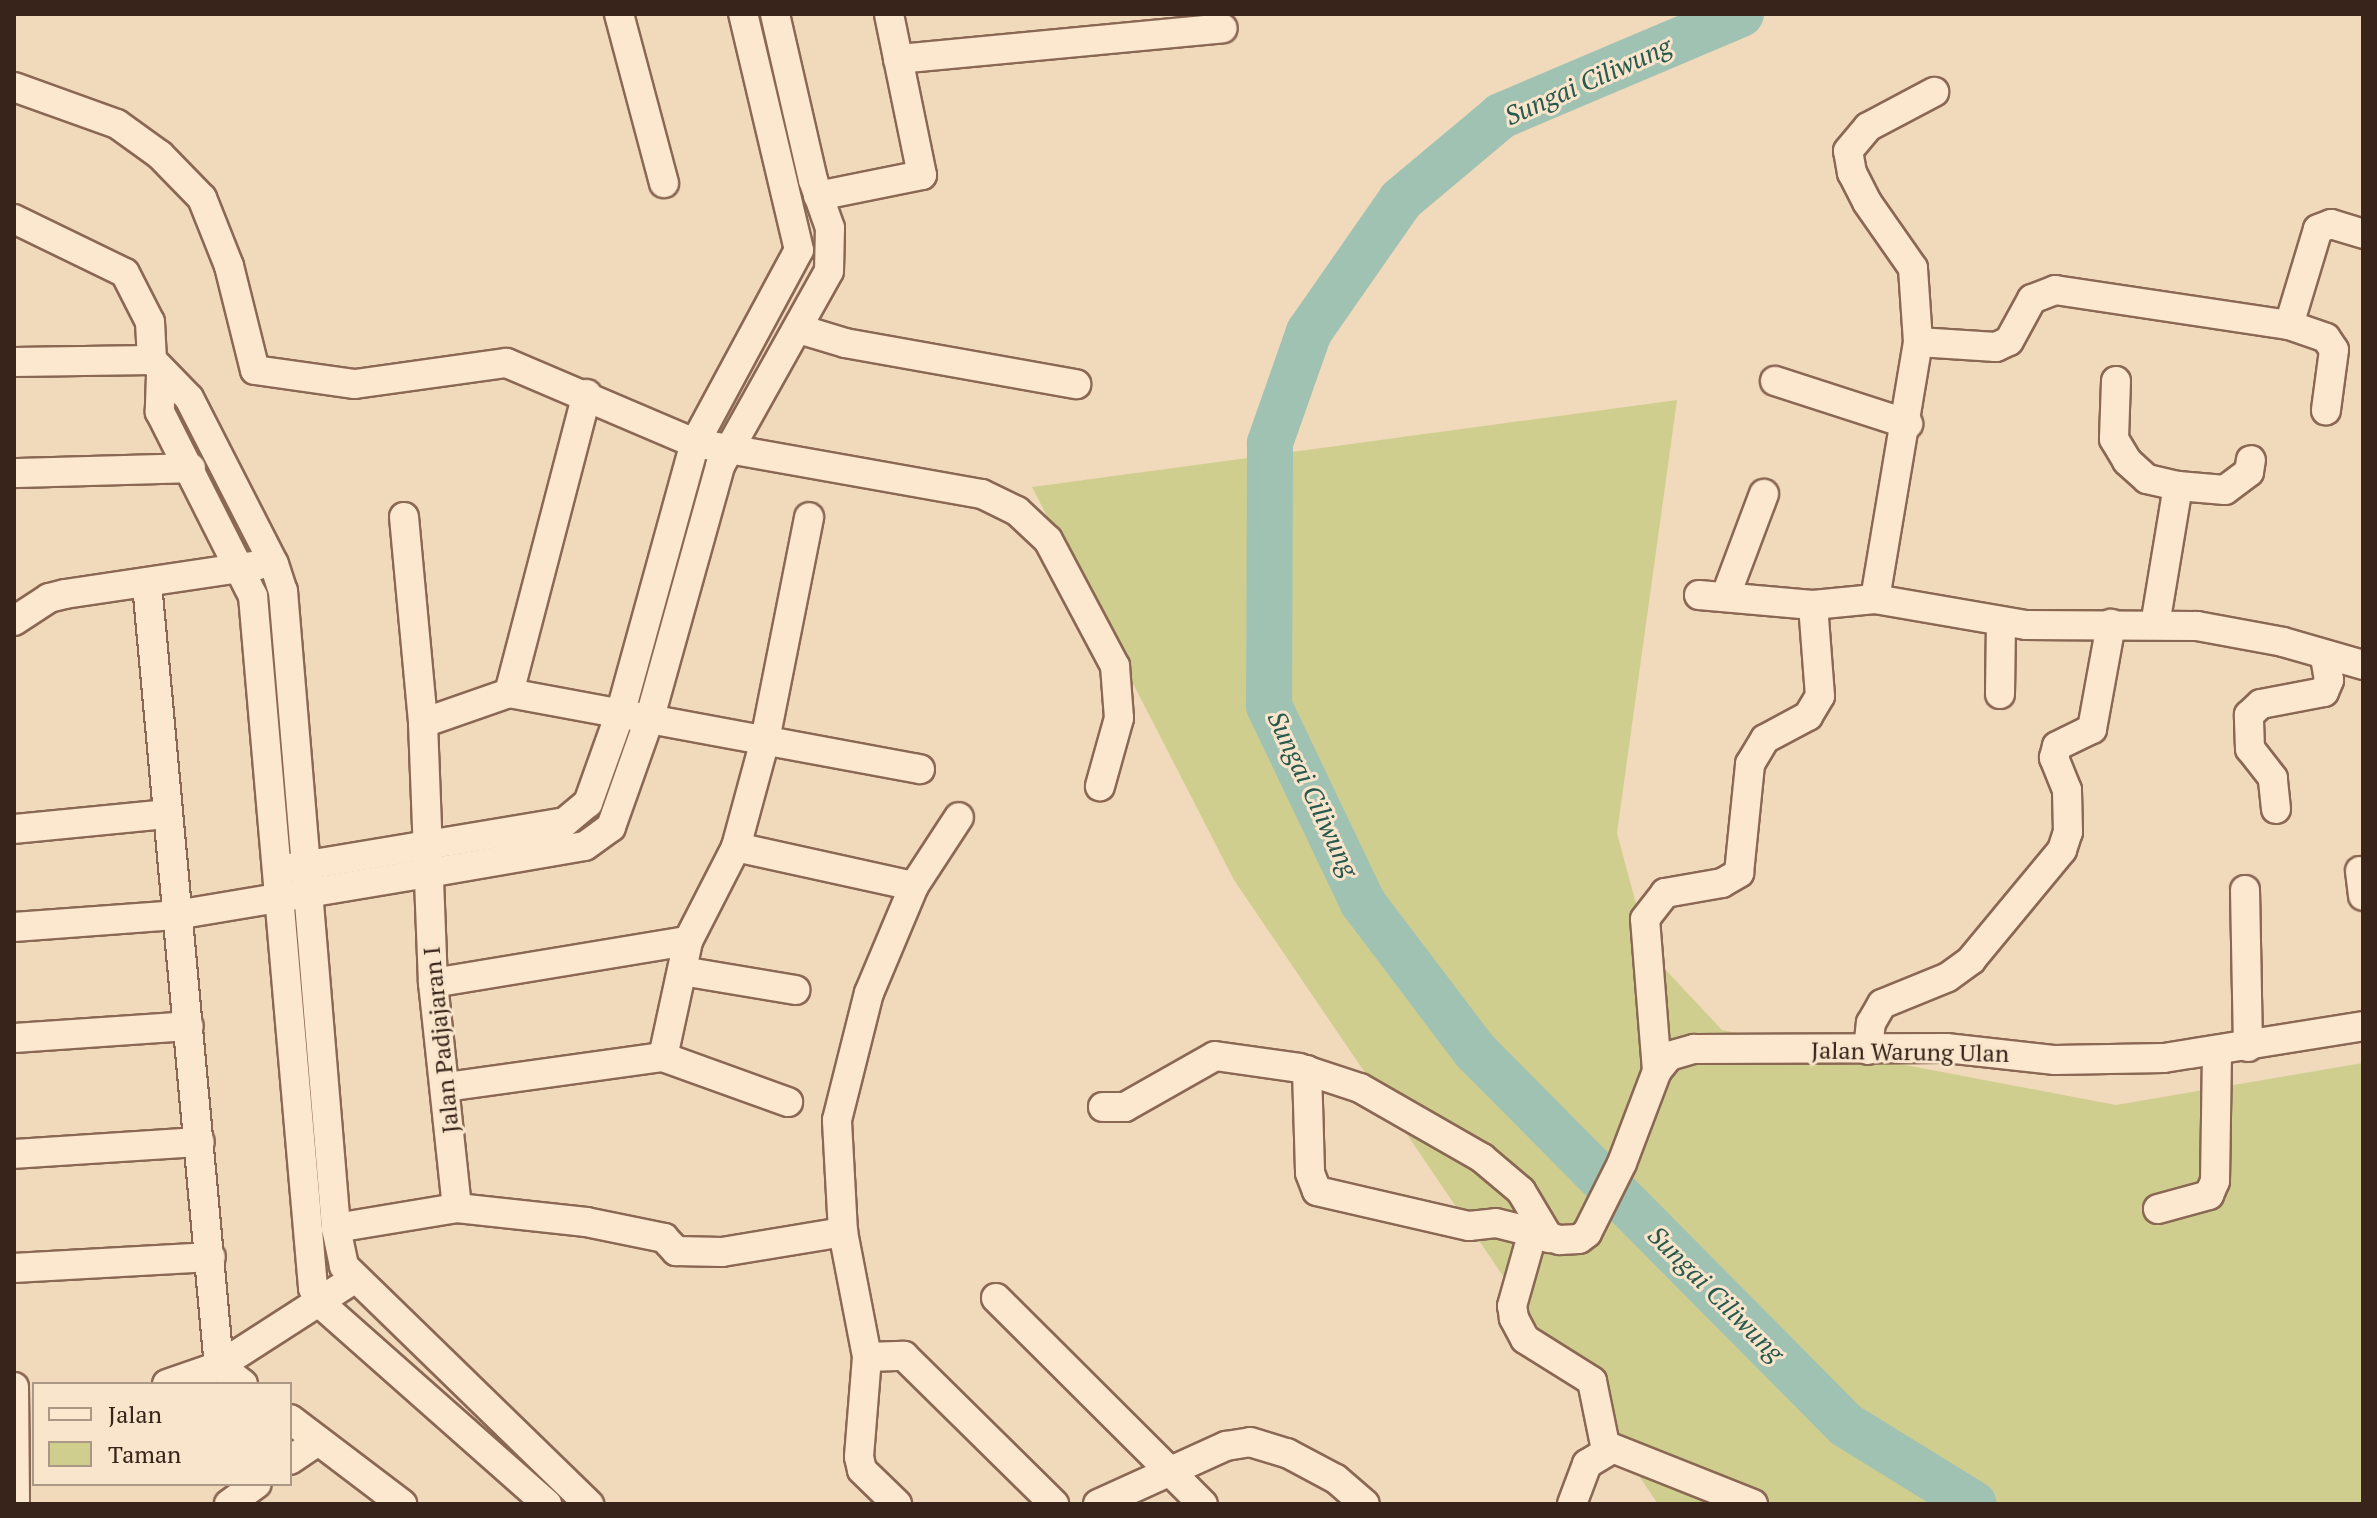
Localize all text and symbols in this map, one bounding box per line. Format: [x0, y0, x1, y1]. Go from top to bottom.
water label: Sungai Ciliwung [1500, 30, 1676, 132]
water label: Sungai Ciliwung [1261, 706, 1365, 882]
street label: Jalan Padjajaran I [417, 945, 465, 1135]
street label: Jalan Warung Ulan [1811, 1036, 2009, 1068]
water label: Sungai Ciliwung [1642, 1220, 1790, 1368]
legend [32, 1382, 292, 1486]
text: Jalan [108, 1398, 162, 1430]
text: Taman [108, 1438, 181, 1470]

